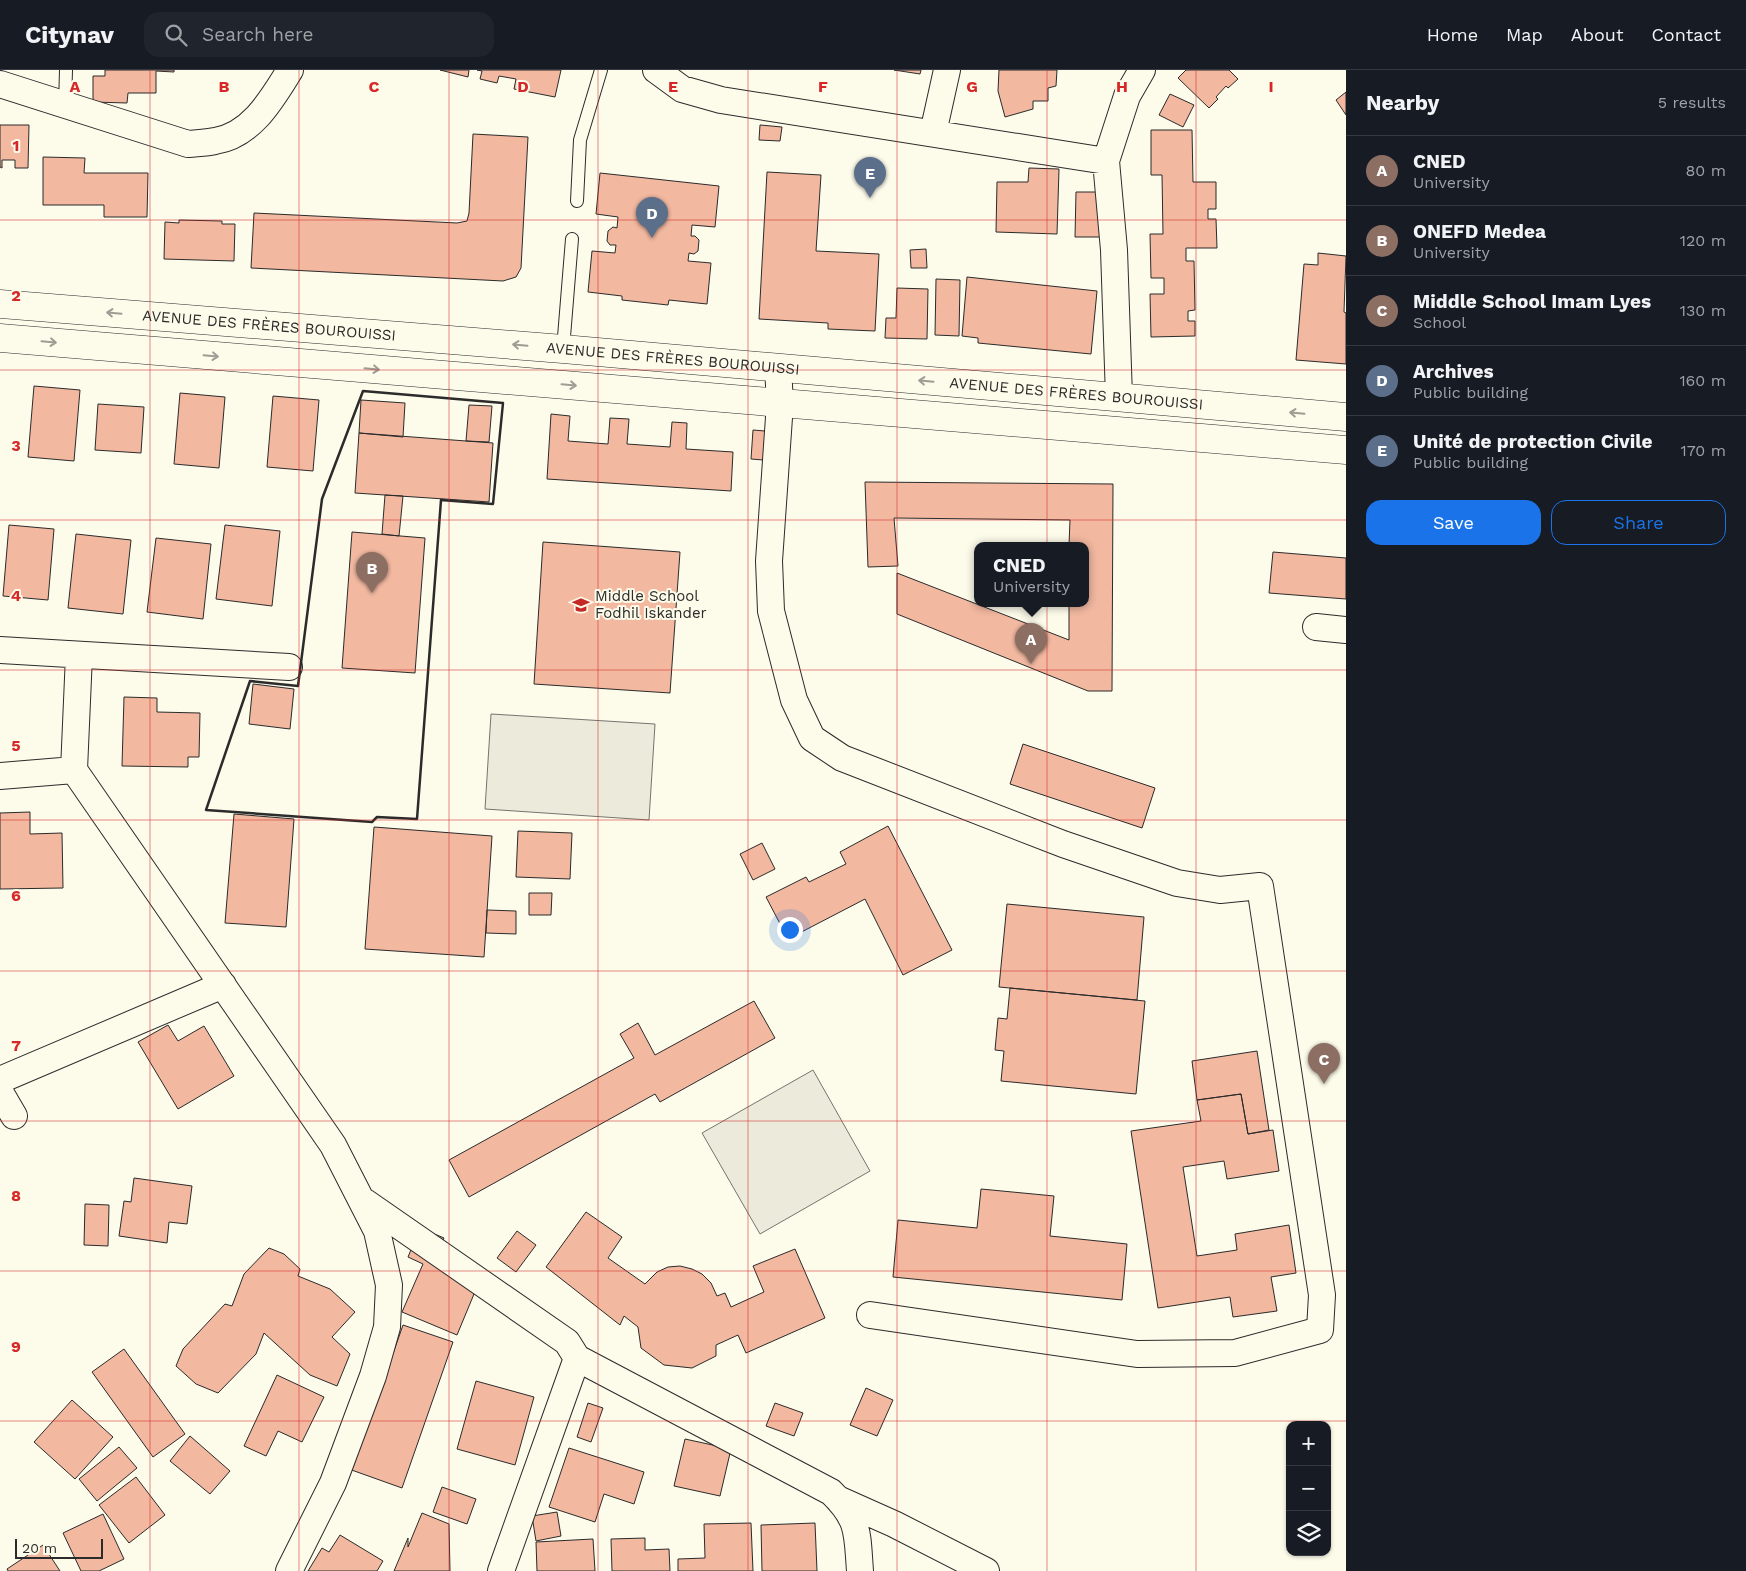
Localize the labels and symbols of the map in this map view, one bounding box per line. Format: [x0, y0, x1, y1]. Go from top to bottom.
text: A [70, 77, 81, 96]
text: B [219, 77, 230, 96]
text: C [369, 77, 380, 96]
text: D [517, 77, 529, 96]
text: E [668, 77, 678, 96]
text: F [818, 77, 828, 96]
text: G [966, 77, 978, 96]
text: H [1116, 77, 1128, 96]
text: I [1268, 77, 1274, 96]
text: 1 [13, 136, 19, 155]
pin: E [854, 157, 886, 198]
pin: D [636, 197, 668, 238]
text: 2 [11, 286, 21, 305]
street label: AVENUE DES FRÈRES BOUROUISSI [142, 306, 397, 345]
one-way arrow [106, 308, 122, 317]
one-way arrow [40, 338, 56, 347]
street label: AVENUE DES FRÈRES BOUROUISSI [545, 339, 800, 379]
one-way arrow [513, 341, 529, 350]
one-way arrow [202, 351, 218, 360]
one-way arrow [364, 364, 380, 374]
street label: AVENUE DES FRÈRES BOUROUISSI [949, 374, 1204, 414]
one-way arrow [919, 376, 935, 386]
one-way arrow [561, 381, 577, 390]
one-way arrow [1290, 408, 1306, 418]
text: 3 [11, 436, 21, 455]
pin: B [356, 552, 388, 593]
text: 4 [11, 586, 21, 605]
place label: Middle School Fodhil Iskander [595, 587, 707, 622]
school or university icon: Middle School Fodhil Iskander [571, 595, 591, 615]
pin: A [1015, 623, 1047, 664]
text: 5 [11, 736, 21, 755]
text: 6 [11, 886, 21, 905]
your location [777, 917, 803, 943]
text: 7 [11, 1036, 21, 1055]
pin: C [1308, 1043, 1340, 1084]
text: 8 [11, 1186, 21, 1205]
text: 9 [11, 1337, 21, 1356]
scale bar [15, 1536, 102, 1559]

